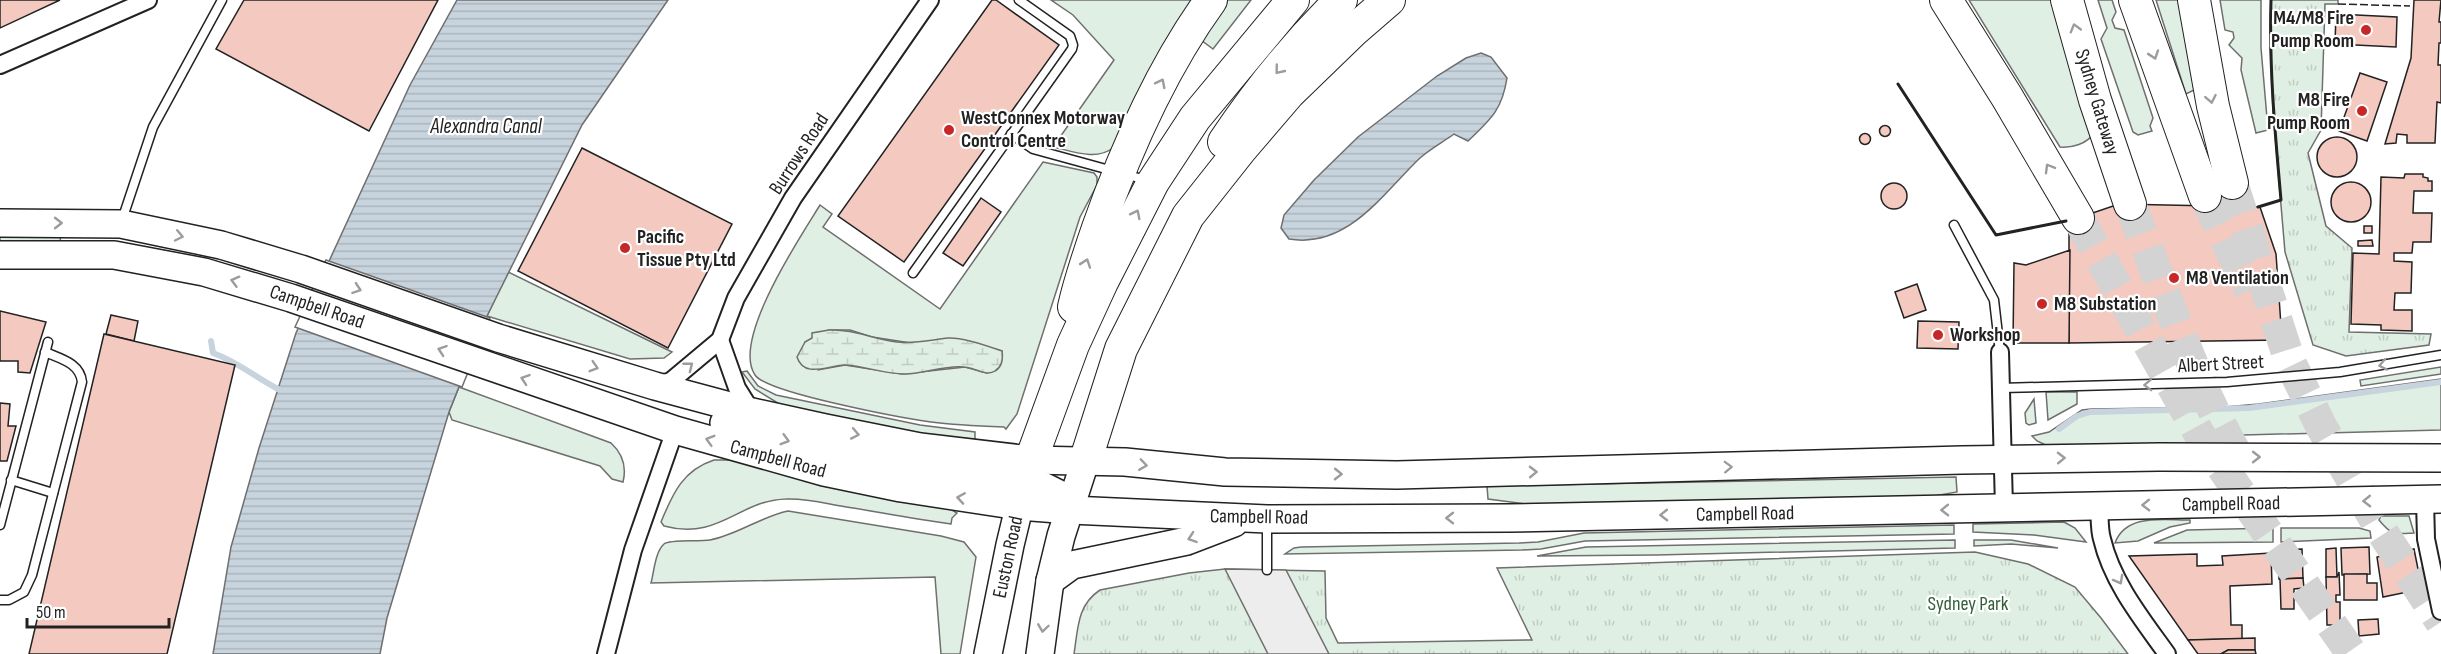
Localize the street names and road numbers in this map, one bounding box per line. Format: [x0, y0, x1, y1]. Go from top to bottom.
street label: Sydney Gateway [2070, 46, 2125, 158]
street label: Burrows Road [764, 109, 834, 199]
street label: Campbell Road [267, 280, 367, 334]
street label: Albert Street [2176, 350, 2265, 378]
street label: Campbell Road [727, 435, 829, 483]
street label: Campbell Road [2182, 491, 2280, 517]
street label: Campbell Road [1696, 501, 1794, 527]
street label: Campbell Road [1210, 504, 1308, 530]
street label: Euston Road [988, 514, 1028, 600]

